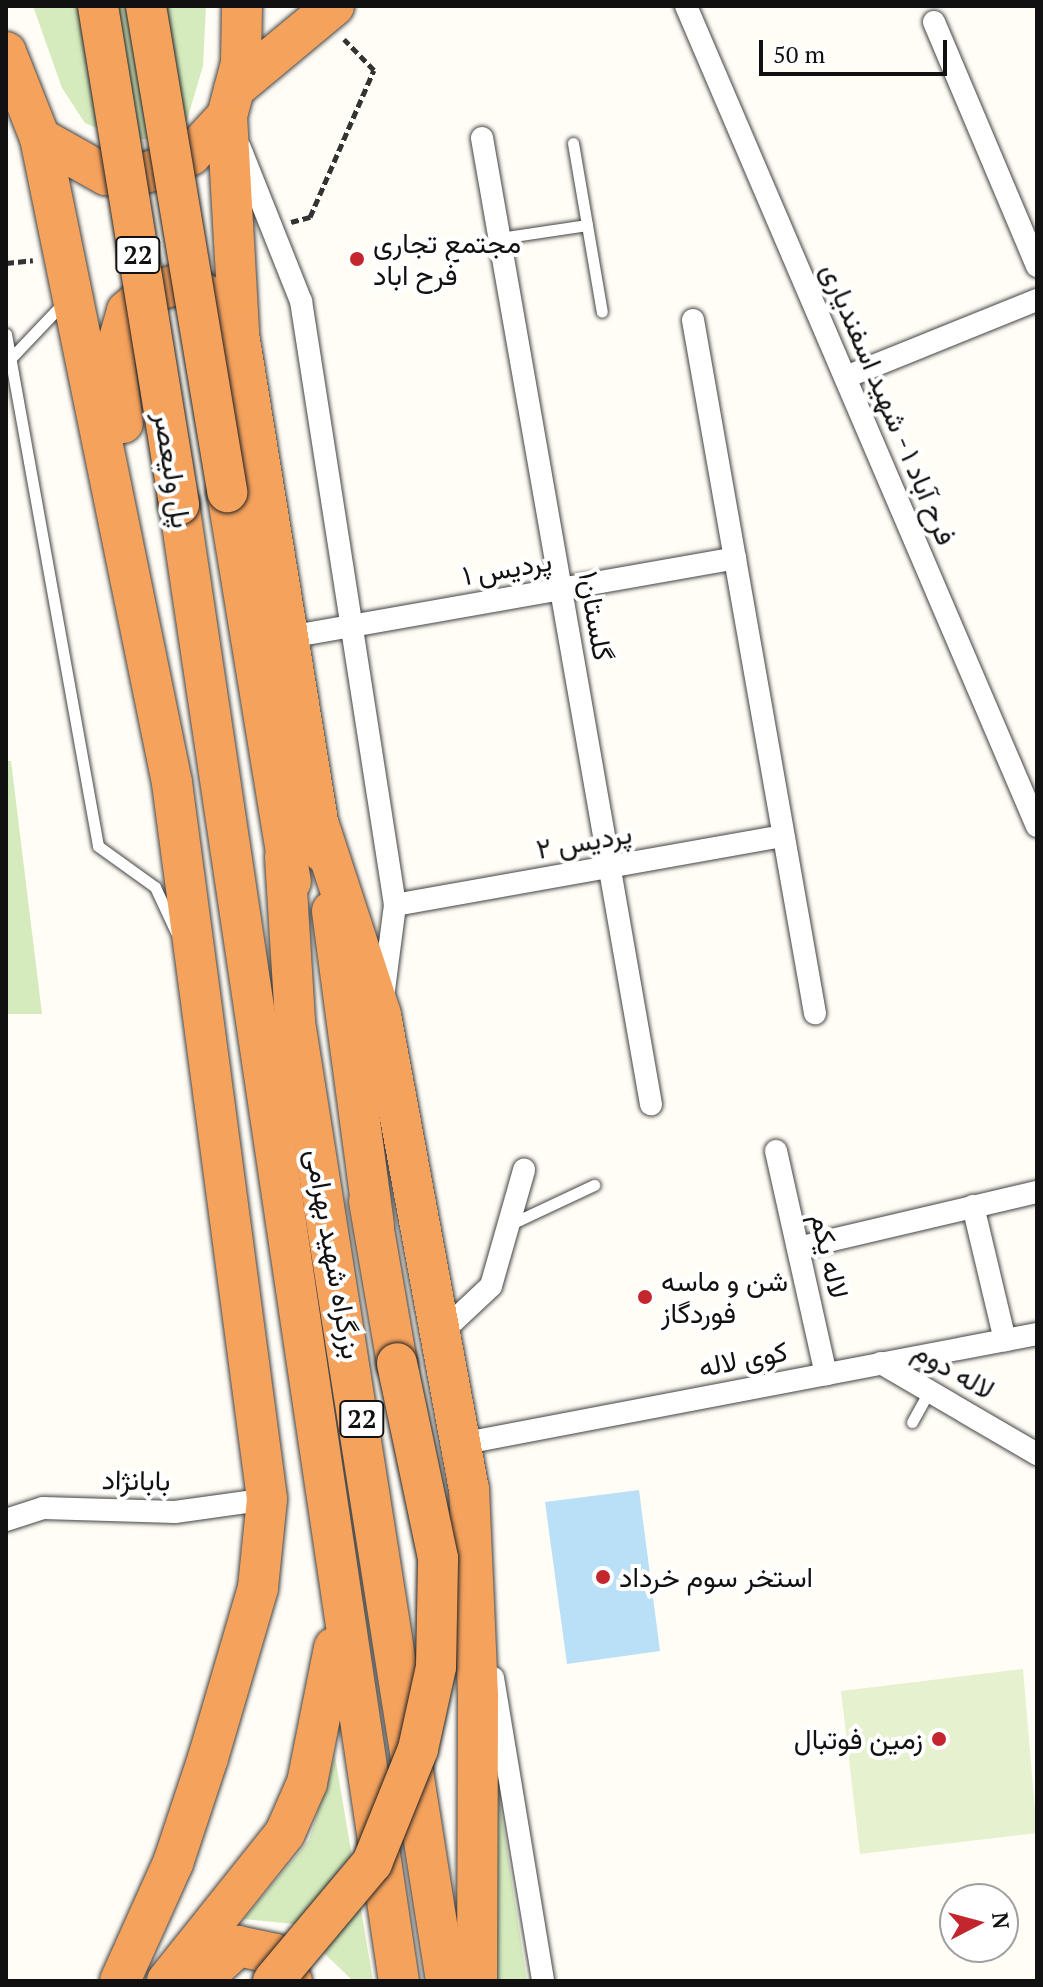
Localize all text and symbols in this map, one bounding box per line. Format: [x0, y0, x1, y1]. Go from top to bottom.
scale bar [763, 24, 951, 74]
text: 50 m [773, 38, 825, 70]
place label: مجتمع تجاری فرح اباد [373, 226, 521, 292]
road number: 22 [114, 233, 162, 277]
marker: مجتمع تجاری فرح اباد [348, 250, 366, 268]
street label: فرح آباد ۱ - شهید اسفندیاری [814, 257, 964, 551]
street label: پل ولیعصر [147, 410, 199, 530]
street label: پردیس ۱ [460, 544, 554, 592]
street label: گلستان۱ [572, 569, 620, 663]
street label: پردیس ۲ [534, 816, 634, 866]
street label: بزرگراه شهید بهرامی [299, 1146, 369, 1362]
street label: لاله یکم [804, 1210, 856, 1302]
place label: شن و ماسه فوردگاز [661, 1264, 788, 1330]
marker: شن و ماسه فوردگاز [636, 1288, 654, 1306]
street label: کوی لاله [696, 1334, 790, 1384]
street label: لاله دوم [908, 1334, 1000, 1406]
road number: 22 [338, 1397, 386, 1441]
street label: بابانژاد [101, 1463, 171, 1497]
place label: استخر سوم خرداد [619, 1560, 813, 1594]
marker: استخر سوم خرداد [594, 1568, 612, 1586]
place label: زمین فوتبال [794, 1722, 923, 1756]
marker: زمین فوتبال [930, 1730, 948, 1748]
north arrow [939, 1883, 1019, 1963]
text: N [986, 1911, 1017, 1930]

